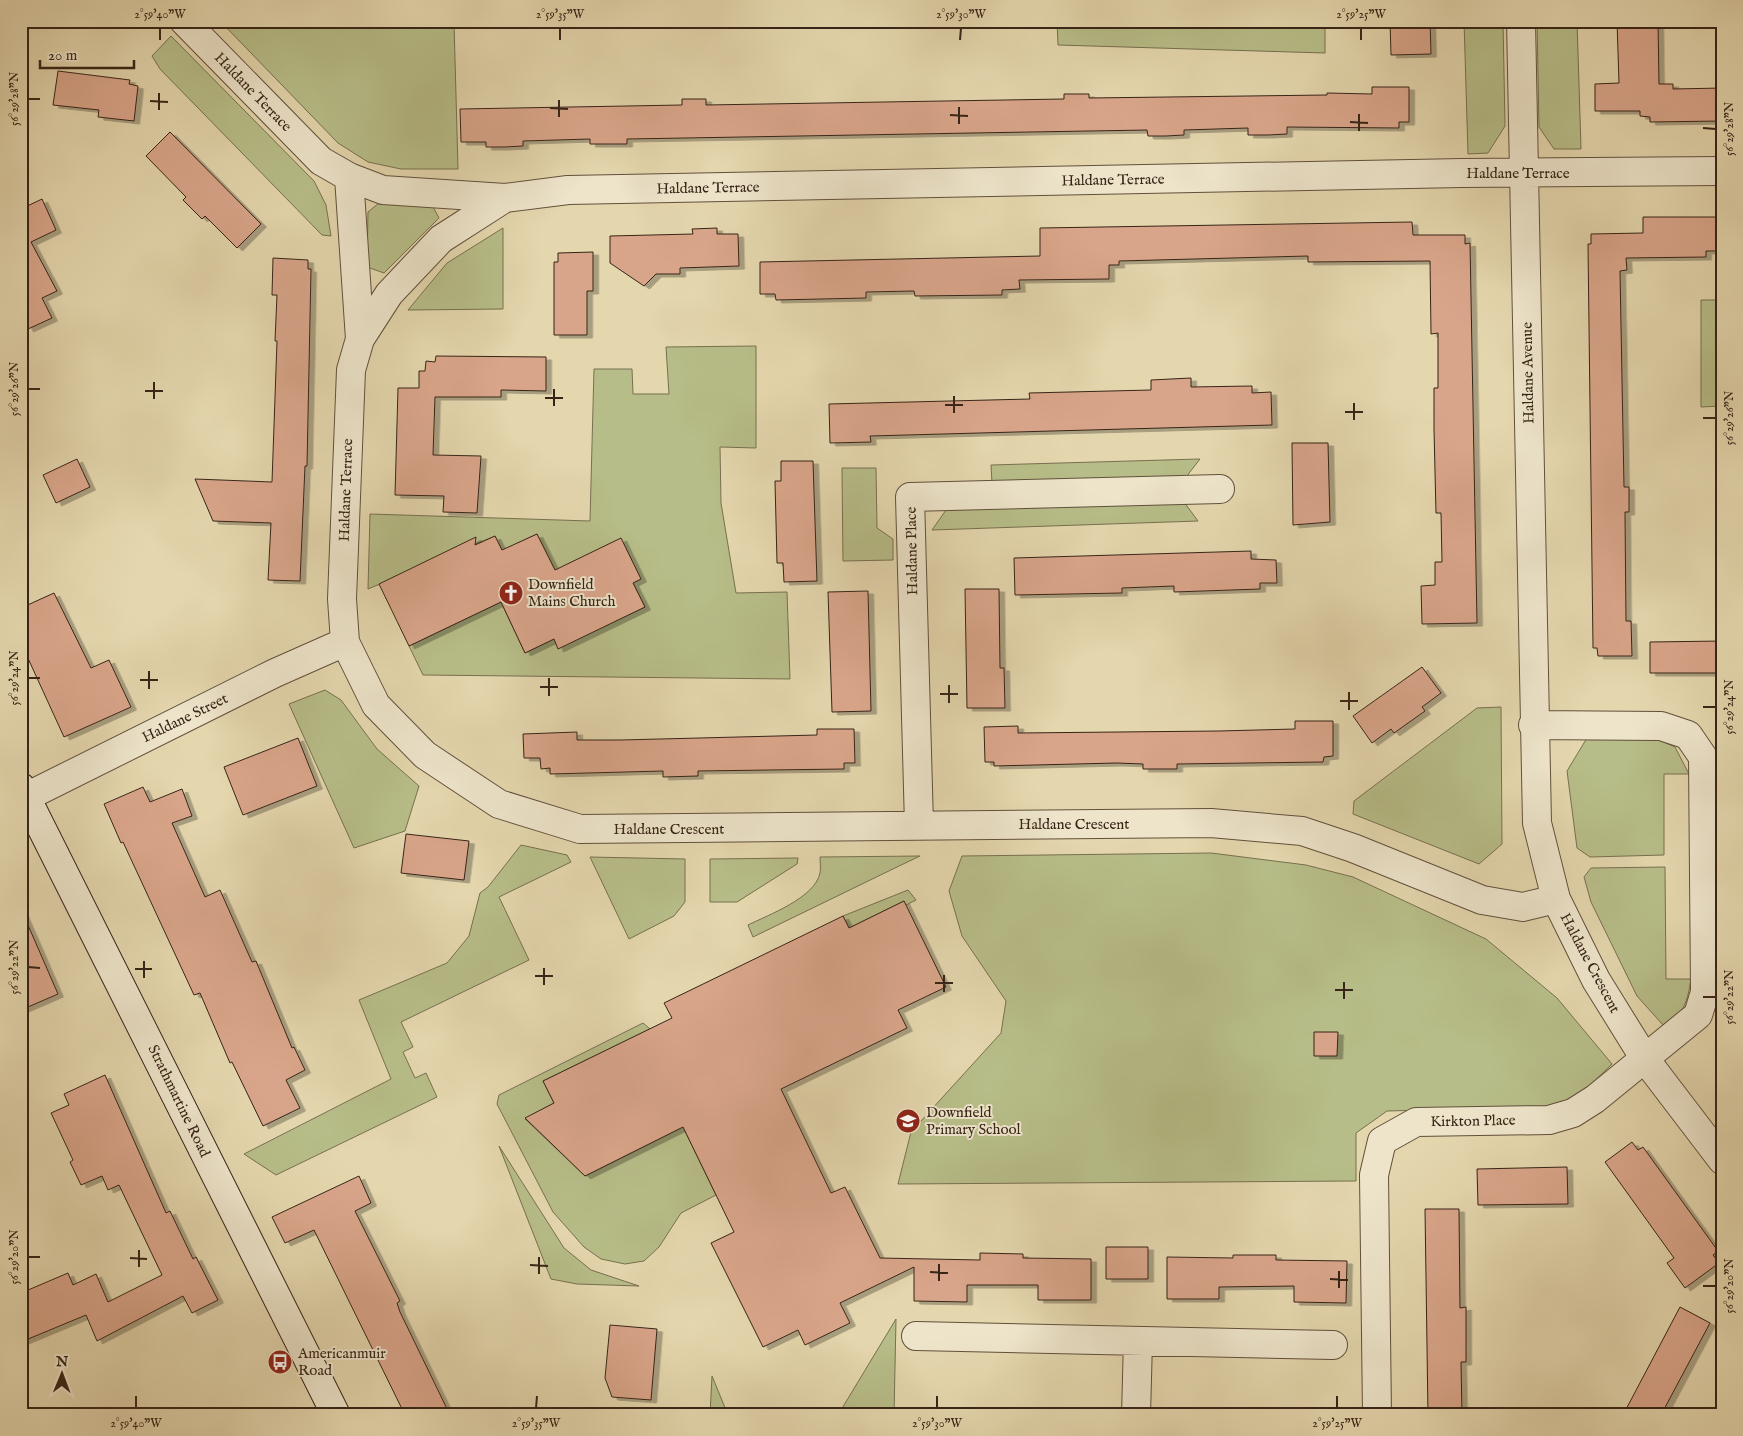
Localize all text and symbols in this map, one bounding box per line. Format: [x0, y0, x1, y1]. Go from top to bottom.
text: 2°59'40"W [134, 7, 186, 22]
text: 2°59'35"W [536, 7, 585, 22]
text: 2°59'30"W [936, 7, 987, 22]
text: 2°59'25"W [1336, 7, 1386, 22]
scale bar [40, 38, 134, 70]
text: 20 m [48, 46, 78, 65]
street label: Haldane Terrace [210, 48, 296, 136]
text: 56°29'28"N [7, 71, 22, 126]
text: 56°29'28"N [1722, 101, 1737, 156]
street label: Haldane Terrace [1466, 164, 1570, 183]
street label: Haldane Terrace [1061, 170, 1165, 190]
street label: Haldane Terrace [656, 178, 760, 198]
street label: Haldane Avenue [1518, 322, 1538, 424]
text: 56°29'26"N [7, 361, 22, 416]
text: 56°29'26"N [1722, 390, 1737, 445]
street label: Haldane Terrace [335, 438, 357, 542]
street label: Haldane Place [902, 506, 922, 595]
place label: Downfield Mains Church [528, 575, 615, 611]
church icon: Downfield Mains Church [498, 580, 524, 606]
text: 56°29'24"N [7, 650, 22, 706]
text: 56°29'24"N [1722, 679, 1737, 735]
street label: Haldane Street [139, 689, 231, 747]
street label: Haldane Crescent [1019, 815, 1129, 834]
street label: Haldane Crescent [614, 820, 724, 839]
street label: Haldane Crescent [1556, 910, 1624, 1016]
text: 56°29'22"N [7, 939, 22, 994]
text: 56°29'22"N [1722, 969, 1737, 1024]
street label: Strathmartine Road [144, 1042, 215, 1161]
place label: Downfield Primary School [926, 1103, 1022, 1139]
school or university icon: Downfield Primary School [895, 1108, 921, 1134]
street label: Kirkton Place [1430, 1111, 1516, 1131]
text: 56°29'20"N [7, 1229, 22, 1285]
text: 56°29'20"N [1722, 1258, 1737, 1314]
place label: Americanmuir Road [297, 1344, 386, 1380]
north arrow [38, 1348, 88, 1398]
bus stop icon: Americanmuir Road [267, 1349, 293, 1375]
text: N [55, 1353, 68, 1371]
text: 2°59'40"W [110, 1416, 162, 1431]
text: 2°59'35"W [512, 1416, 561, 1431]
text: 2°59'30"W [912, 1416, 963, 1431]
text: 2°59'25"W [1312, 1416, 1362, 1431]

